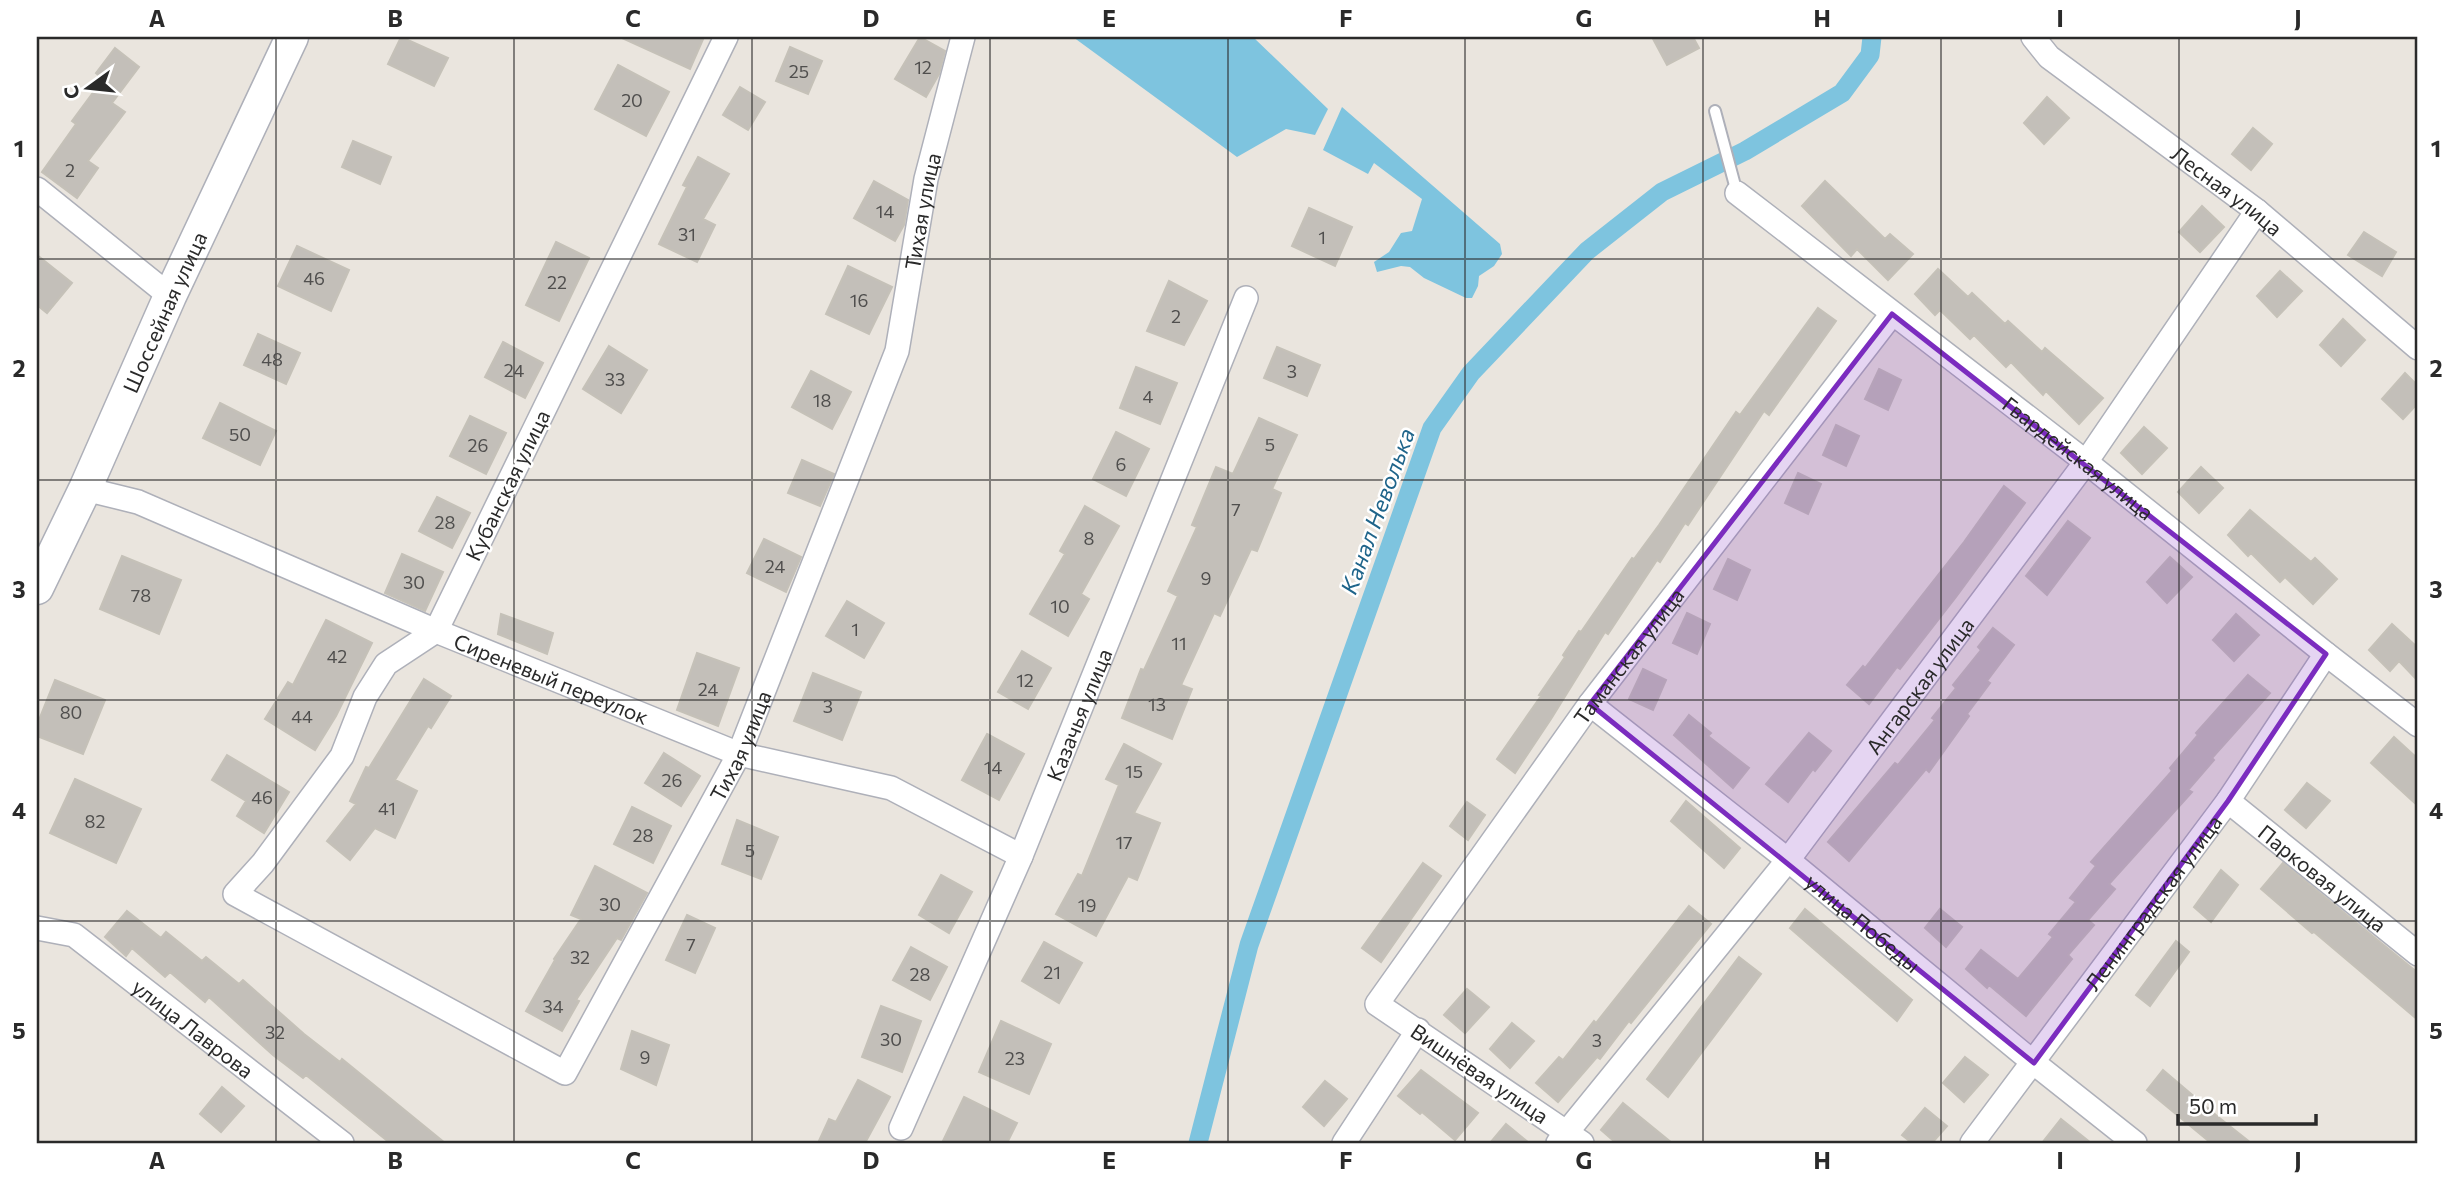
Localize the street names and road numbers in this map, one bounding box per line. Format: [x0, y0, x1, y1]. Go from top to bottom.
street label: Лесная улица [2167, 140, 2288, 240]
street label: Тихая улица [898, 150, 945, 271]
street label: Шоссейная улица [117, 227, 211, 396]
street label: Гвардейская улица [1998, 390, 2159, 524]
street label: Кубанская улица [460, 405, 554, 565]
street label: Таманская улица [1567, 582, 1688, 729]
street label: Ангарская улица [1860, 612, 1978, 758]
street label: Сиреневый переулок [451, 627, 652, 729]
street label: Казачья улица [1040, 645, 1116, 784]
street label: Тихая улица [704, 687, 775, 805]
street label: Ленинградская улица [2079, 809, 2226, 995]
street label: Парковая улица [2254, 819, 2392, 936]
street label: улица Победы [1801, 868, 1926, 977]
street label: улица Лаврова [128, 973, 259, 1082]
street label: Вишнёвая улица [1406, 1018, 1554, 1128]

